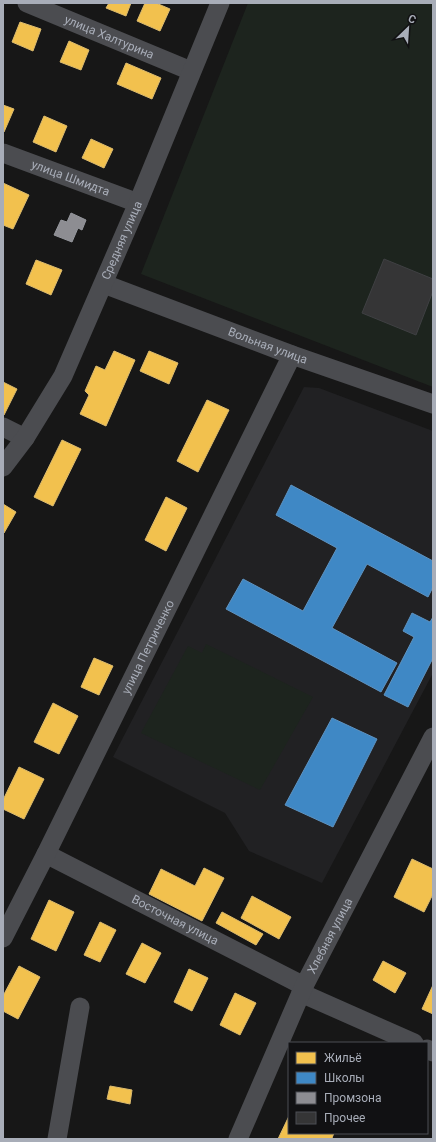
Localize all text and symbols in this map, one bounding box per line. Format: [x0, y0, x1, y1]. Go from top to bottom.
north arrow [388, 8, 428, 48]
street label: улица Халтурина [62, 12, 156, 62]
text: С [406, 12, 418, 27]
street label: улица Шмидта [29, 157, 112, 199]
street label: Средняя улица [99, 199, 145, 282]
street label: Вольная улица [226, 324, 309, 367]
street label: улица Петриченко [119, 598, 177, 697]
street label: Восточная улица [129, 892, 221, 948]
street label: Хлебная улица [305, 896, 355, 976]
legend [288, 1042, 428, 1134]
text: Жильё [324, 1051, 362, 1065]
text: Школы [324, 1071, 365, 1085]
text: Промзона [324, 1091, 381, 1105]
text: Прочее [324, 1111, 365, 1125]

